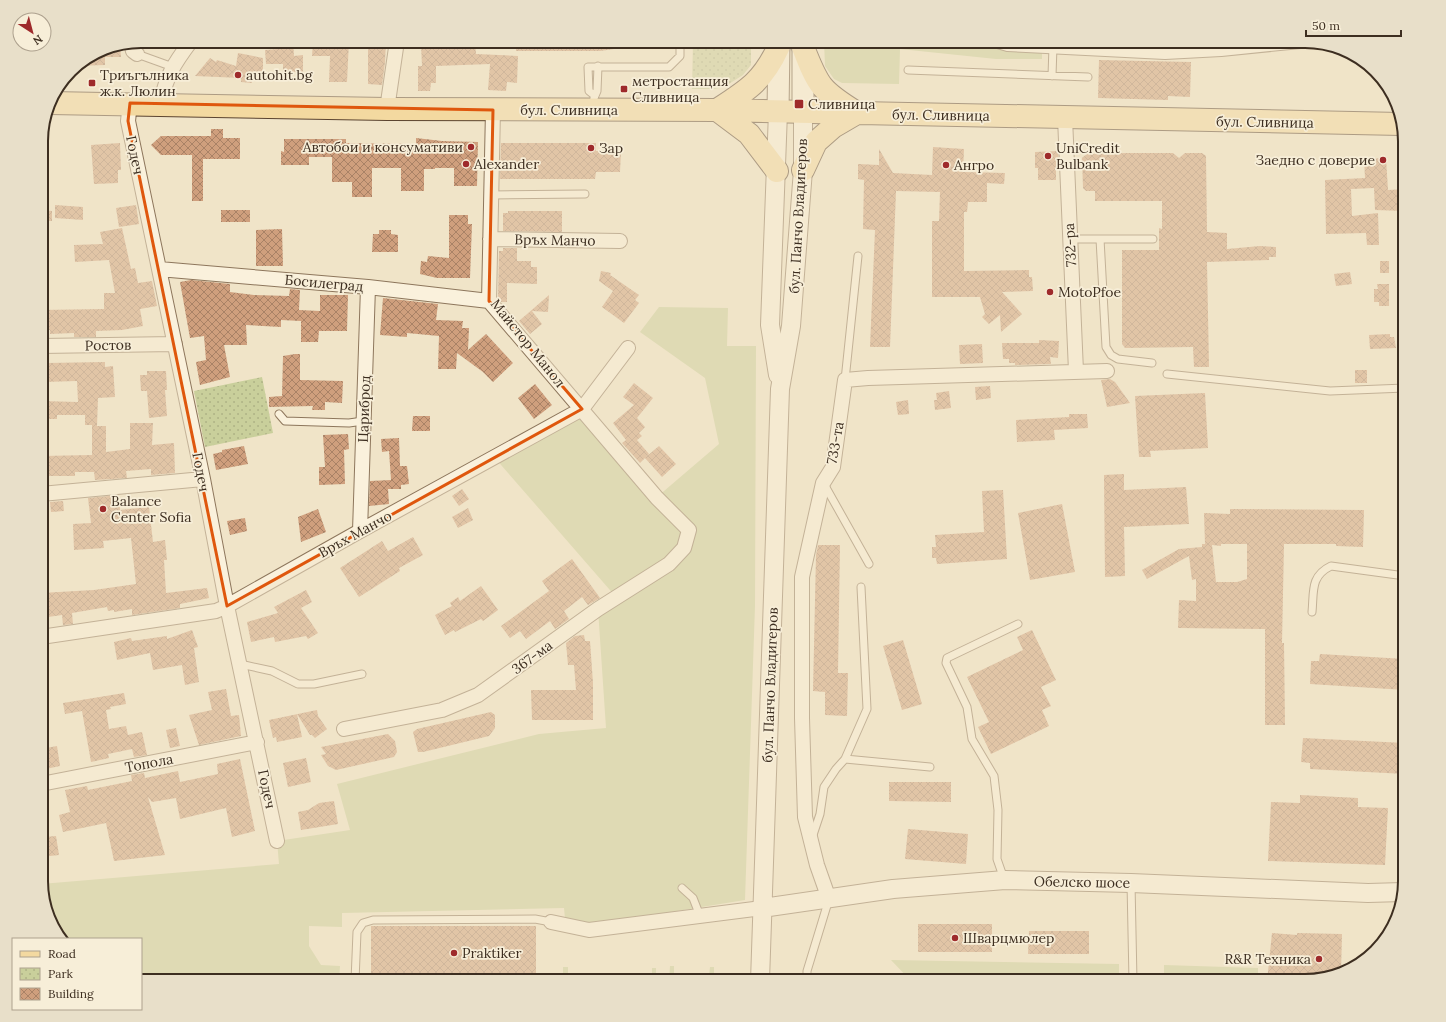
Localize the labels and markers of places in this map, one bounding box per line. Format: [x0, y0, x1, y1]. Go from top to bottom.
place label: Триъгълника ж.к. Люлин [100, 66, 189, 100]
place label: autohit.bg [246, 66, 313, 84]
marker: autohit.bg [233, 70, 243, 80]
place label: метростанция Сливница [632, 72, 729, 106]
marker: Триъгълника ж.к. Люлин [87, 78, 97, 88]
marker: метростанция Сливница [619, 84, 629, 94]
place label: Сливница [808, 95, 875, 113]
marker: Сливница [793, 98, 805, 110]
place label: Автобои и консумативи [302, 138, 463, 156]
place label: Зар [599, 139, 623, 157]
place label: UniCredit Bulbank [1056, 139, 1121, 173]
marker: Автобои и консумативи [466, 142, 476, 152]
marker: Зар [586, 143, 596, 153]
marker: UniCredit Bulbank [1043, 151, 1053, 161]
place label: Заедно с доверие [1256, 151, 1375, 169]
place label: Alexander [473, 155, 539, 173]
marker: Заедно с доверие [1378, 155, 1388, 165]
place label: Ангро [953, 156, 994, 174]
marker: Alexander [461, 159, 471, 169]
marker: Ангро [941, 160, 951, 170]
place label: MotoPfoe [1058, 283, 1122, 301]
marker: MotoPfoe [1045, 287, 1055, 297]
place label: Balance Center Sofia [111, 492, 192, 526]
marker: Balance Center Sofia [98, 504, 108, 514]
place label: Шварцмюлер [963, 929, 1054, 947]
marker: Шварцмюлер [950, 933, 960, 943]
place label: Praktiker [462, 944, 522, 962]
marker: Praktiker [449, 948, 459, 958]
place label: R&R Техника [1224, 950, 1311, 968]
marker: R&R Техника [1314, 954, 1324, 964]

